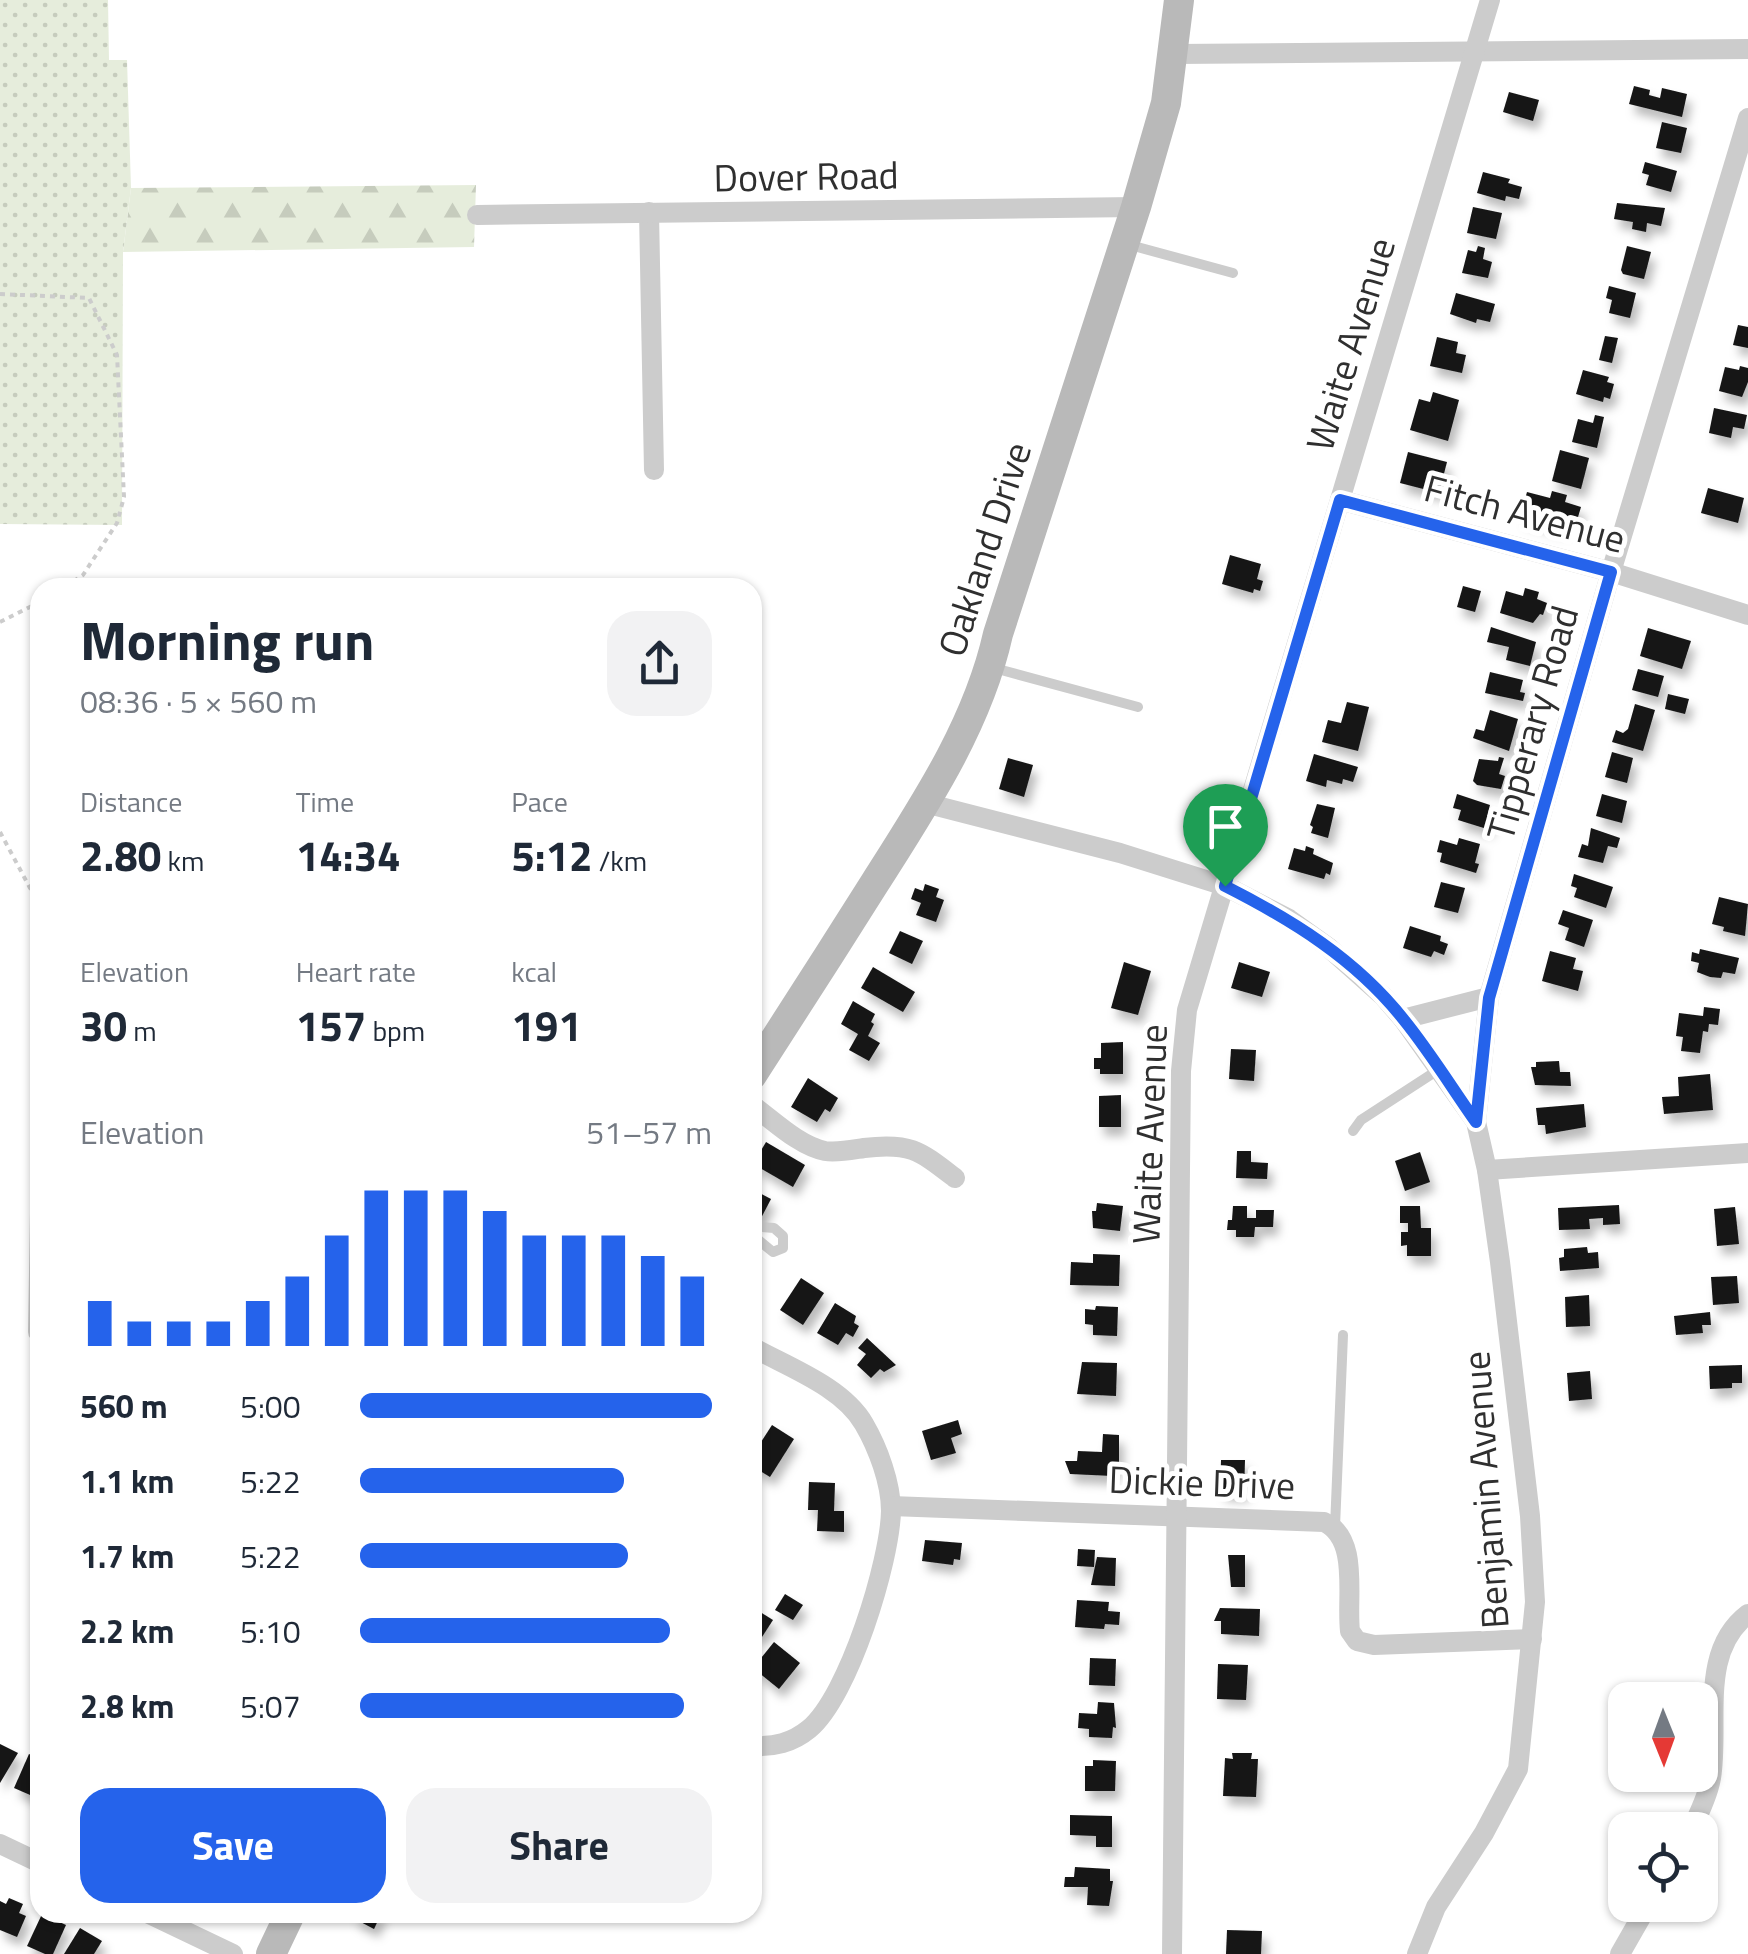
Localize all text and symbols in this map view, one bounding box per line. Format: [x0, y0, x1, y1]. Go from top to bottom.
street label: Dover Road [713, 145, 899, 207]
street label: Waite Avenue [1290, 230, 1410, 458]
street label: Oakland Drive [922, 434, 1046, 664]
street label: Fitch Avenue [1418, 458, 1632, 568]
text: Morning run [80, 598, 374, 681]
street label: Tipperary Road [1471, 599, 1593, 847]
button: share [607, 611, 712, 716]
text: 08:36 · 5 × 560 m [80, 677, 317, 725]
text: Distance [80, 780, 182, 823]
text: Time [296, 780, 354, 823]
text: Pace [511, 780, 568, 823]
pin [1183, 784, 1268, 887]
icon: arrive [1198, 799, 1253, 854]
text: 2.80 [80, 823, 161, 887]
text: 14:34 [296, 823, 401, 887]
text: 5:12 [511, 823, 593, 887]
text: km [161, 839, 204, 882]
text: /km [593, 839, 647, 882]
text: Elevation [80, 950, 189, 993]
text: Heart rate [296, 950, 416, 993]
text: kcal [511, 950, 557, 993]
text: 30 [80, 993, 127, 1057]
text: 157 [296, 993, 366, 1057]
text: 191 [511, 993, 582, 1057]
text: m [127, 1009, 157, 1052]
text: bpm [366, 1009, 425, 1052]
street label: Waite Avenue [1116, 1023, 1182, 1245]
text: Elevation [80, 1108, 204, 1156]
text: 51–57 m [586, 1108, 712, 1156]
street label: Benjamin Avenue [1446, 1349, 1524, 1631]
text: 560 m [80, 1382, 168, 1430]
text: 5:00 [240, 1382, 301, 1430]
street label: Dickie Drive [1108, 1450, 1296, 1514]
text: 1.1 km [80, 1457, 174, 1505]
text: 5:22 [240, 1457, 301, 1505]
text: 1.7 km [80, 1532, 174, 1580]
text: 5:22 [240, 1532, 301, 1580]
text: 2.2 km [80, 1607, 174, 1655]
text: 5:10 [240, 1607, 301, 1655]
text: 2.8 km [80, 1682, 174, 1730]
text: 5:07 [240, 1682, 301, 1730]
north arrow [1608, 1682, 1718, 1792]
map controls [1608, 1682, 1718, 1922]
button: Save [80, 1788, 386, 1903]
button: Share [406, 1788, 712, 1903]
button: locate [1608, 1812, 1718, 1922]

